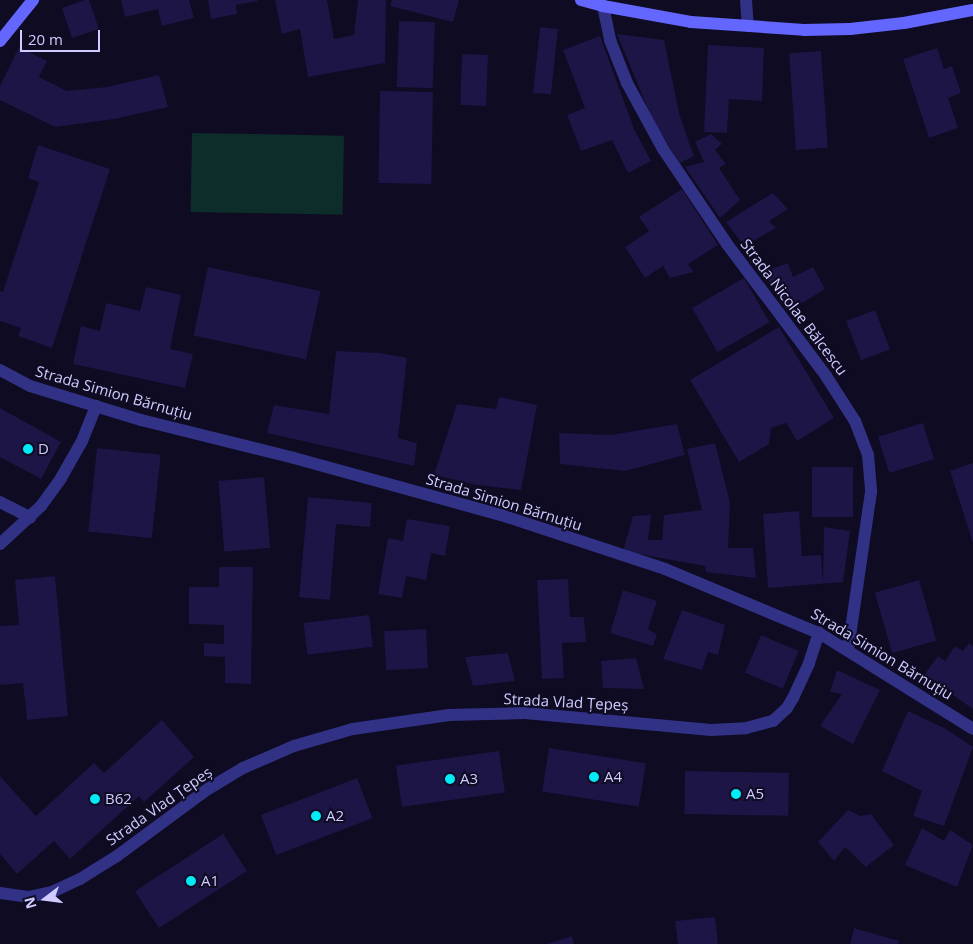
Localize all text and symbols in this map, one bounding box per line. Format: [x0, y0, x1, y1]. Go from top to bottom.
scale bar [22, 20, 102, 52]
text: 20 m [28, 29, 63, 49]
street label: Strada Nicolae Bălcescu [737, 235, 851, 379]
street label: Strada Simion Bărnuțiu [34, 362, 194, 424]
place label: D [38, 440, 49, 458]
marker: D [22, 443, 34, 455]
street label: Strada Simion Bărnuțiu [424, 470, 584, 534]
street label: Strada Simion Bărnuțiu [808, 605, 956, 703]
street label: Strada Vlad Țepeș [503, 690, 629, 714]
street label: Strada Vlad Țepeș [103, 763, 215, 849]
place label: A4 [604, 768, 622, 786]
place label: A3 [460, 770, 478, 788]
marker: A4 [588, 771, 600, 783]
marker: A3 [444, 773, 456, 785]
place label: A5 [746, 785, 764, 803]
marker: A5 [730, 788, 742, 800]
place label: B62 [105, 790, 132, 808]
marker: B62 [89, 793, 101, 805]
place label: A2 [326, 807, 344, 825]
marker: A2 [310, 810, 322, 822]
place label: A1 [201, 872, 219, 890]
north arrow [20, 874, 70, 924]
marker: A1 [185, 875, 197, 887]
text: N [19, 895, 41, 911]

